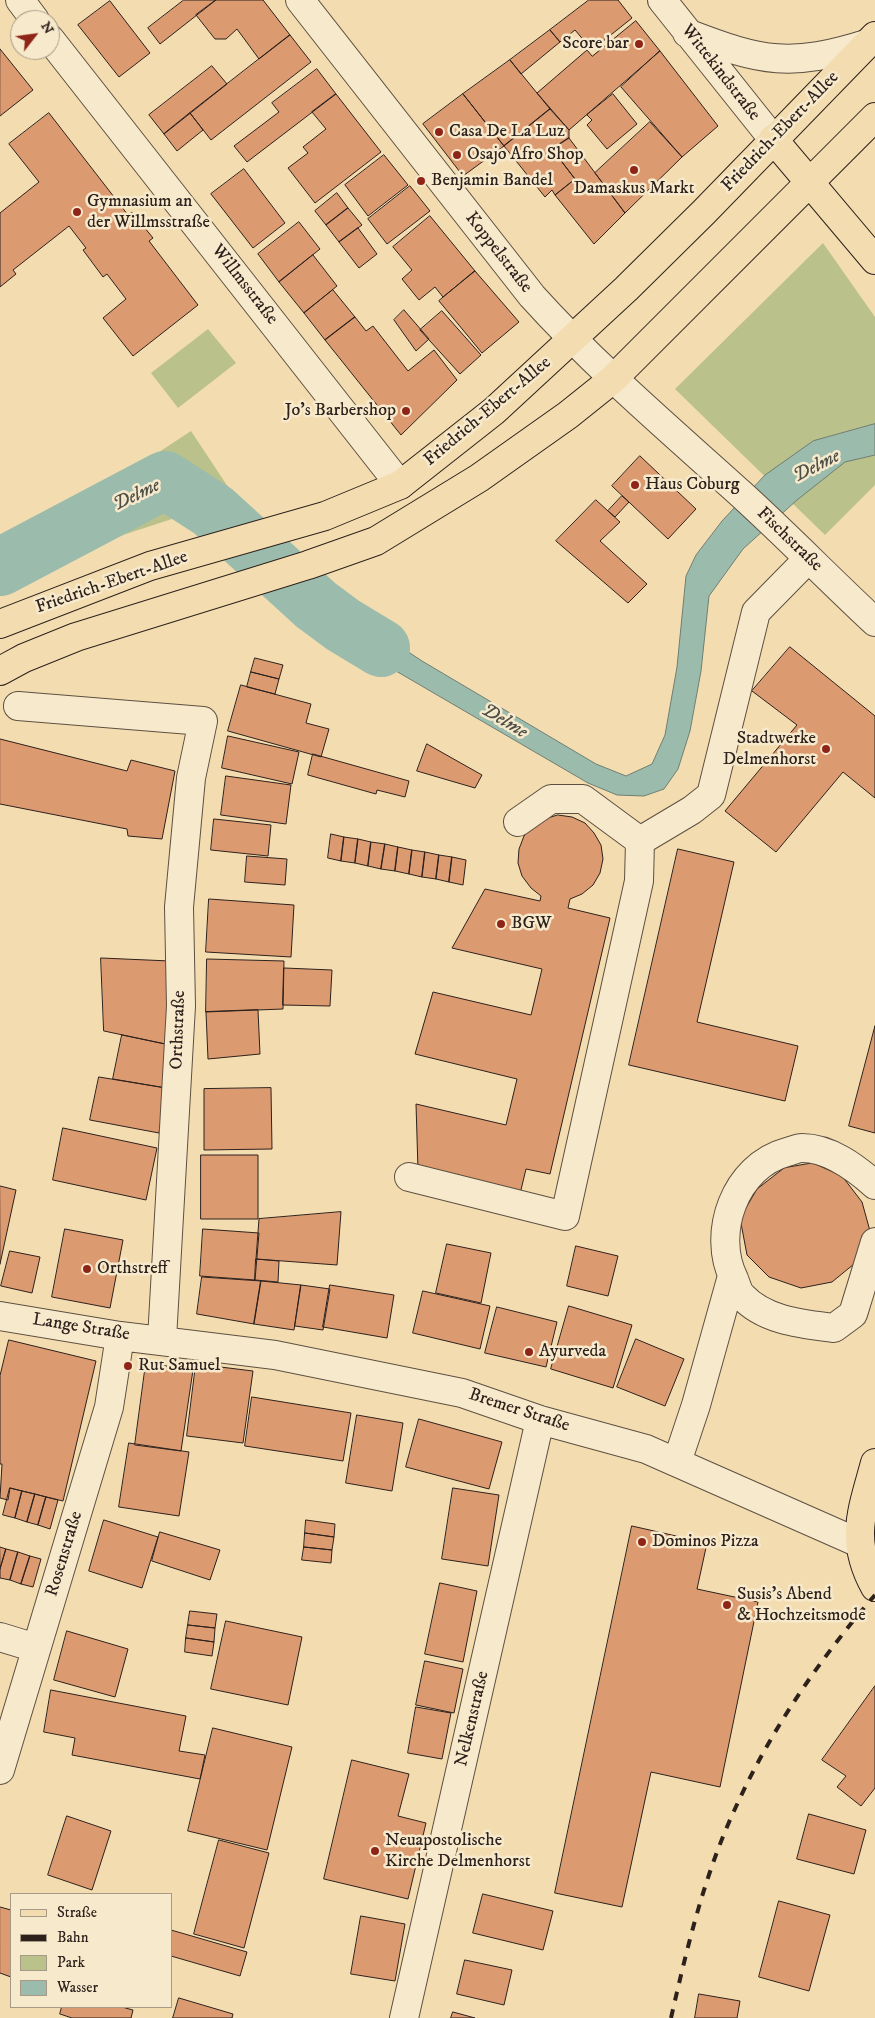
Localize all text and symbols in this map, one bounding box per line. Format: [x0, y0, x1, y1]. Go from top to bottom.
north arrow [10, 10, 60, 60]
text: N [36, 19, 58, 37]
street label: Wittekindstraße [676, 20, 764, 126]
place label: Score bar [562, 33, 629, 55]
marker: Score bar [633, 38, 645, 50]
street label: Friedrich-Ebert-Allee [718, 67, 844, 197]
place label: Casa De La Luz [449, 121, 565, 143]
marker: Casa De La Luz [433, 126, 445, 138]
place label: Osajo Afro Shop [467, 144, 583, 166]
marker: Osajo Afro Shop [451, 149, 463, 161]
marker: Damaskus Markt [628, 164, 640, 176]
place label: Benjamin Bandel [431, 170, 553, 192]
marker: Benjamin Bandel [415, 175, 427, 187]
place label: Damaskus Markt [574, 178, 694, 200]
place label: Gymnasium an der Willmsstraße [87, 191, 210, 233]
marker: Gymnasium an der Willmsstraße [71, 206, 83, 218]
street label: Koppelstraße [460, 208, 536, 298]
street label: Willmsstraße [206, 241, 282, 329]
street label: Friedrich-Ebert-Allee [420, 353, 556, 471]
place label: Jo's Barbershop [285, 400, 396, 422]
marker: Jo's Barbershop [400, 405, 412, 417]
water label: Delme [790, 446, 844, 488]
place label: Haus Coburg [645, 474, 740, 496]
water label: Delme [110, 475, 164, 517]
marker: Haus Coburg [629, 479, 641, 491]
street label: Fischstraße [752, 503, 826, 577]
street label: Friedrich-Ebert-Allee [33, 547, 191, 619]
water label: Delme [477, 700, 531, 744]
place label: Stadtwerke Delmenhorst [723, 728, 816, 771]
marker: Stadtwerke Delmenhorst [820, 743, 832, 755]
place label: BGW [511, 913, 551, 935]
marker: BGW [495, 918, 507, 930]
street label: Orthstraße [167, 990, 191, 1070]
place label: Orthstreff [97, 1258, 168, 1280]
marker: Orthstreff [81, 1263, 93, 1275]
street label: Lange Straße [31, 1310, 131, 1346]
place label: Ayurveda [539, 1341, 606, 1363]
marker: Ayurveda [523, 1346, 535, 1358]
place label: Rut Samuel [138, 1355, 220, 1377]
marker: Rut Samuel [122, 1360, 134, 1372]
street label: Bremer Straße [466, 1385, 572, 1437]
street label: Rosenstraße [42, 1509, 88, 1599]
place label: Dominos Pizza [652, 1531, 759, 1553]
marker: Dominos Pizza [636, 1536, 648, 1548]
place label: Susis's Abend & Hochzeitsmode [737, 1584, 866, 1626]
marker: Susis's Abend & Hochzeitsmode [721, 1599, 733, 1611]
street label: Nelkenstraße [452, 1669, 494, 1769]
place label: Neuapostolische Kirche Delmenhorst [385, 1830, 531, 1872]
marker: Neuapostolische Kirche Delmenhorst [369, 1845, 381, 1857]
legend [10, 1893, 172, 2008]
text: Straße [57, 1903, 97, 1922]
text: Bahn [57, 1928, 89, 1947]
text: Park [57, 1953, 85, 1972]
text: Wasser [57, 1978, 98, 1997]

